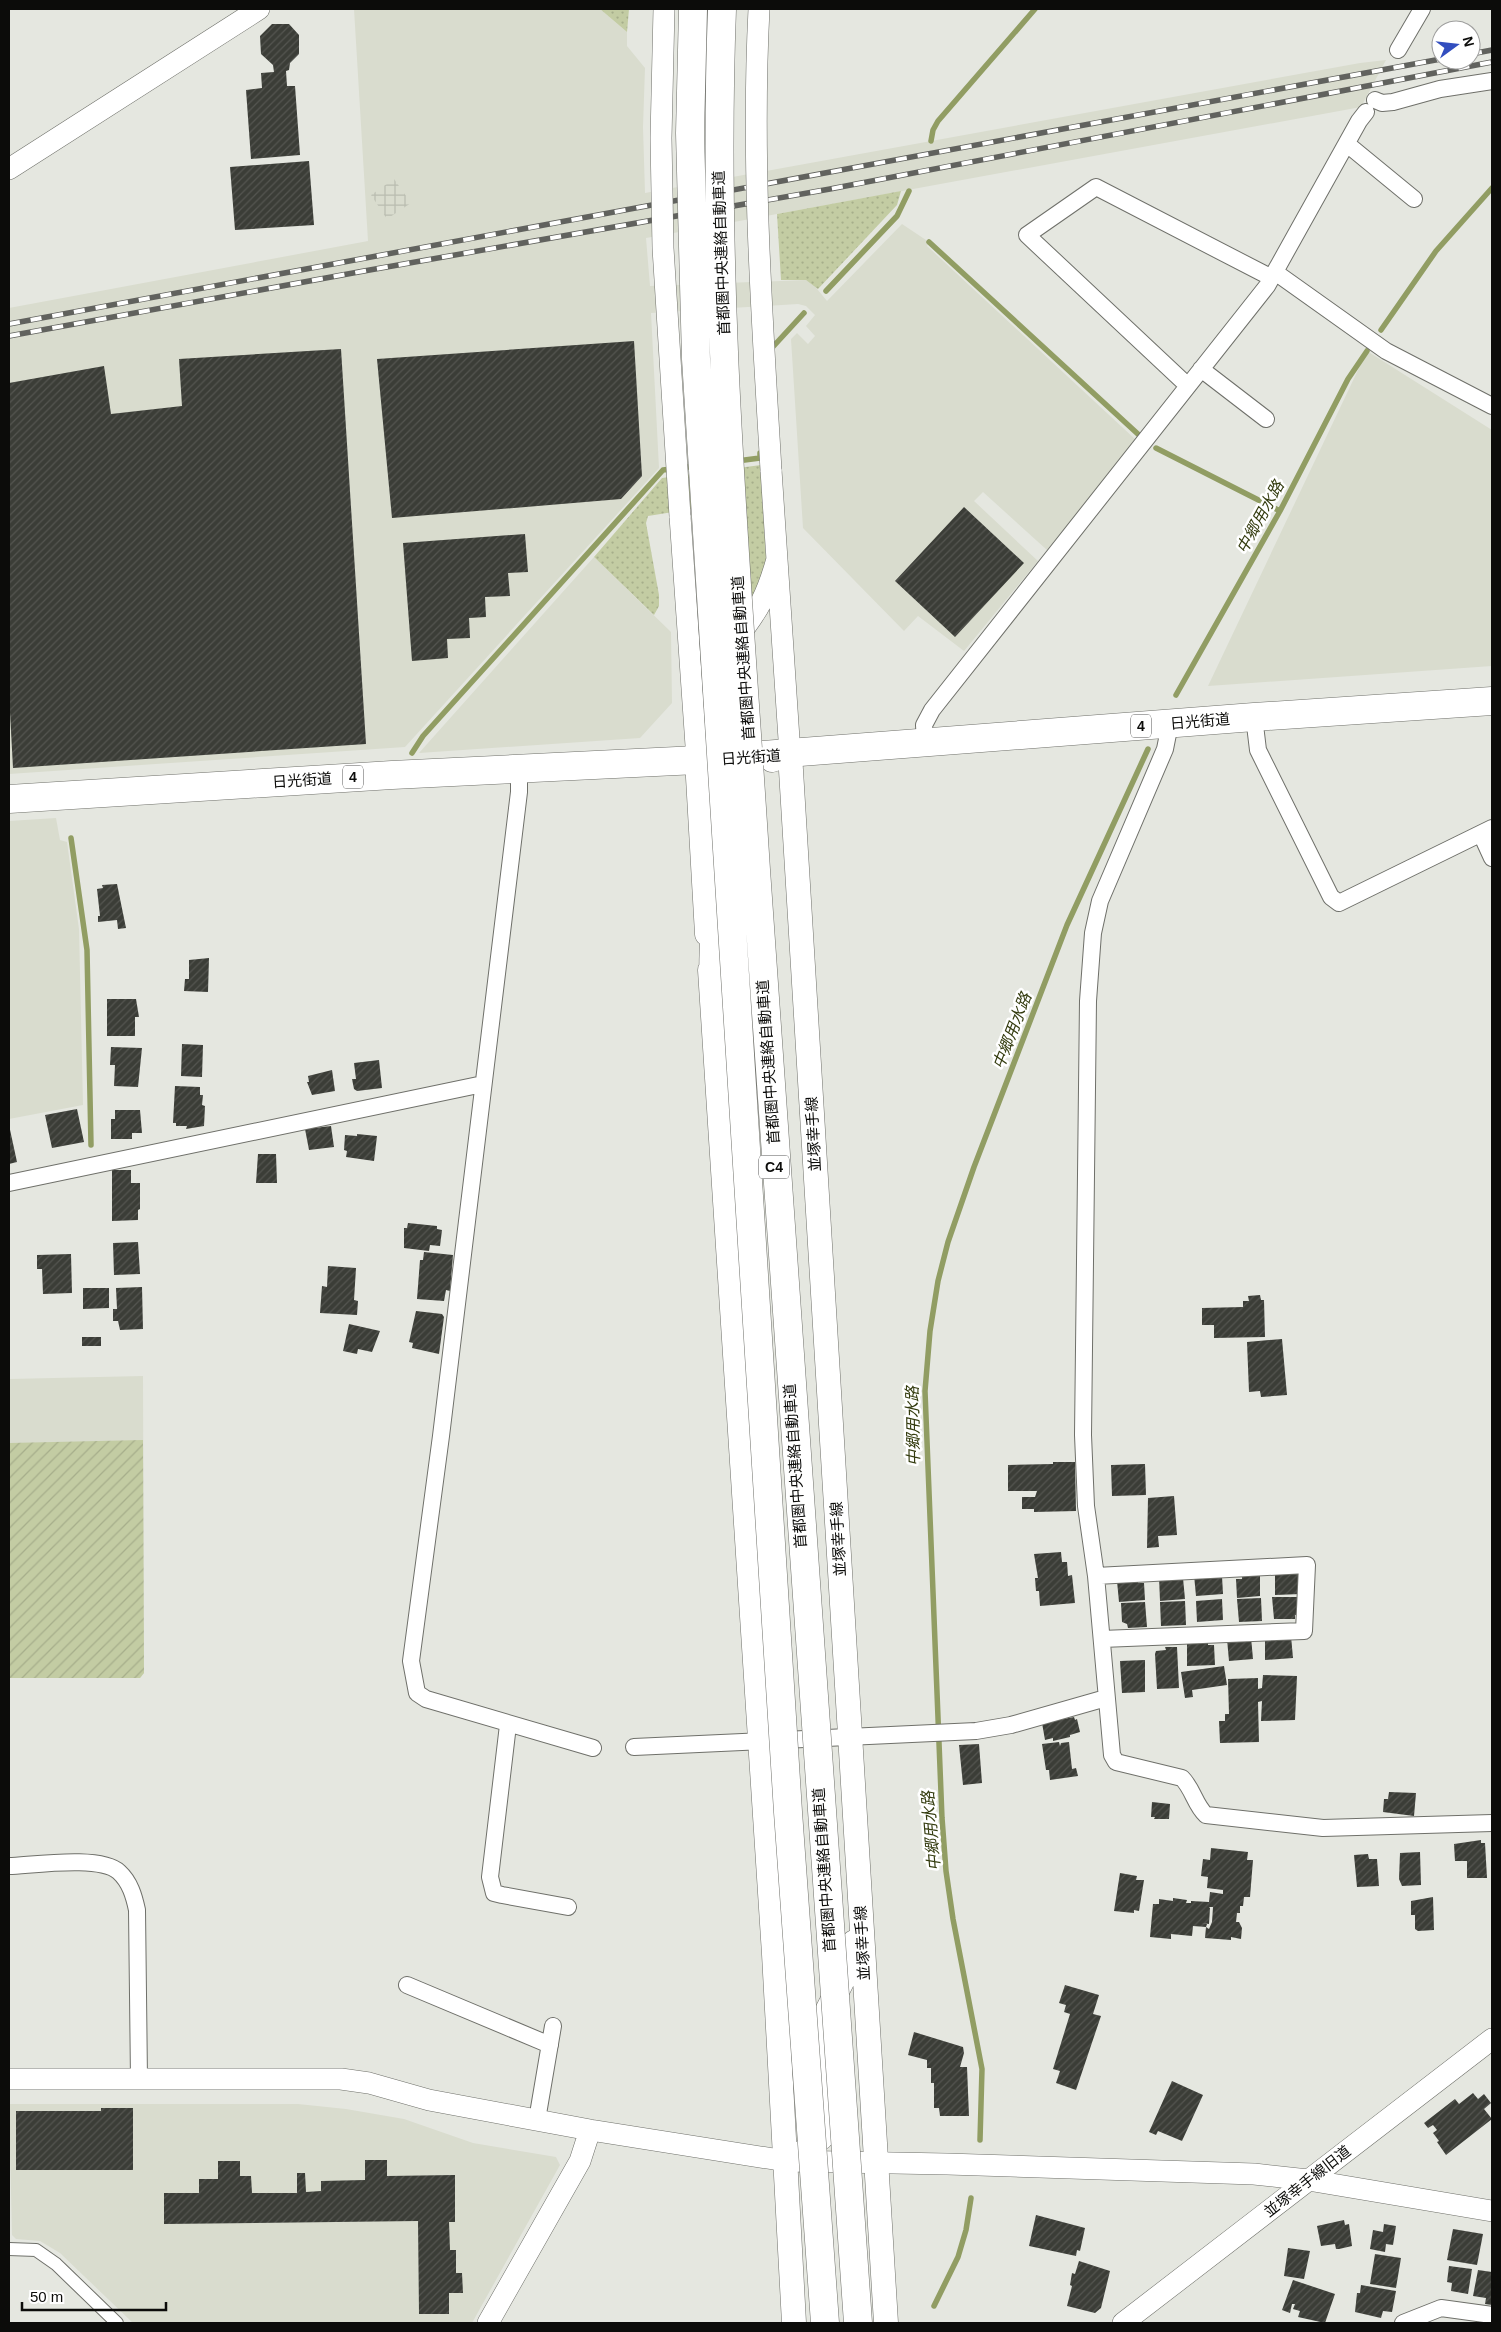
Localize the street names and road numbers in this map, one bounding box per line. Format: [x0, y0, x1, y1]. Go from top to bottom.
street label: 首都圏中央連絡自動車道 [710, 170, 732, 336]
street label: 首都圏中央連絡自動車道 [729, 575, 757, 741]
street label: 日光街道 [1169, 710, 1231, 732]
road number: 4 [1131, 714, 1151, 738]
street label: 日光街道 [720, 746, 782, 768]
road number: 4 [343, 766, 363, 789]
street label: 日光街道 [271, 769, 333, 791]
street label: 首都圏中央連絡自動車道 [754, 979, 782, 1145]
street label: 並塚幸手線 [803, 1096, 823, 1172]
road number: C4 [759, 1156, 789, 1178]
street label: 首都圏中央連絡自動車道 [781, 1383, 809, 1549]
street label: 並塚幸手線 [828, 1501, 848, 1577]
street label: 首都圏中央連絡自動車道 [810, 1787, 838, 1953]
street label: 並塚幸手線 [852, 1905, 872, 1981]
street label: 並塚幸手線旧道 [1260, 2142, 1354, 2220]

